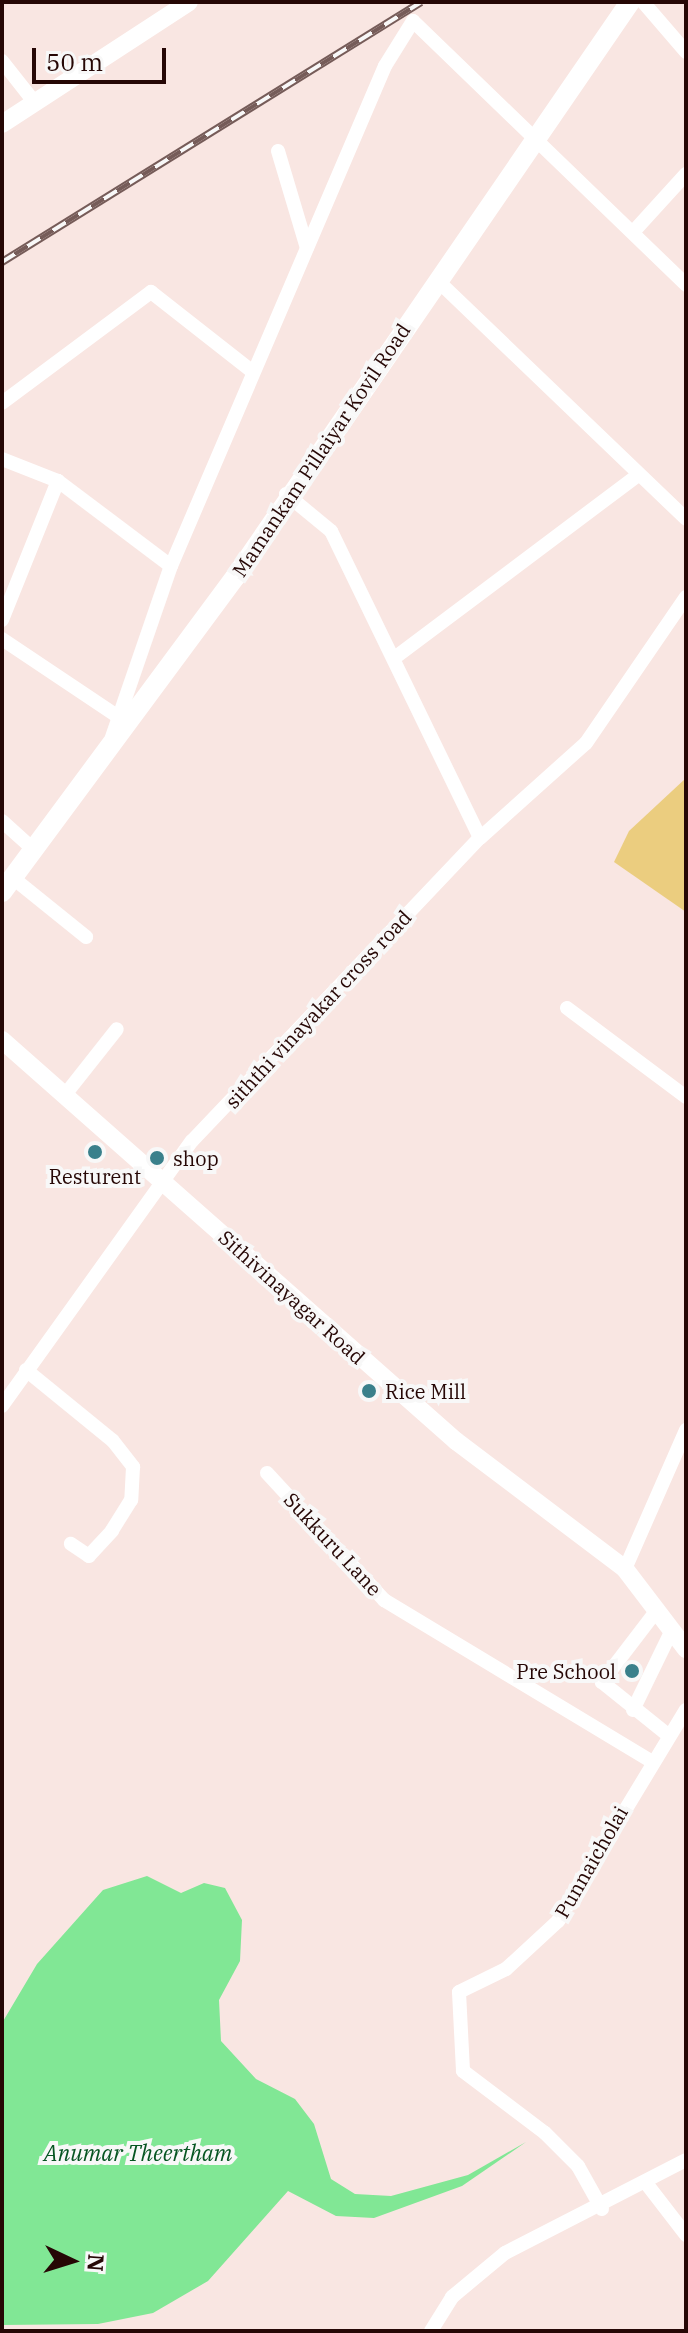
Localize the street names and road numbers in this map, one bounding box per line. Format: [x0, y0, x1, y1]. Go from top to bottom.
street label: Mamankam Pillaiyar Kovil Road [227, 319, 415, 581]
street label: siththi vinayakar cross road [220, 905, 416, 1113]
street label: Sithivinayagar Road [214, 1225, 370, 1369]
street label: Sukkuru Lane [279, 1487, 387, 1601]
street label: Punnaicholai [549, 1802, 633, 1922]

